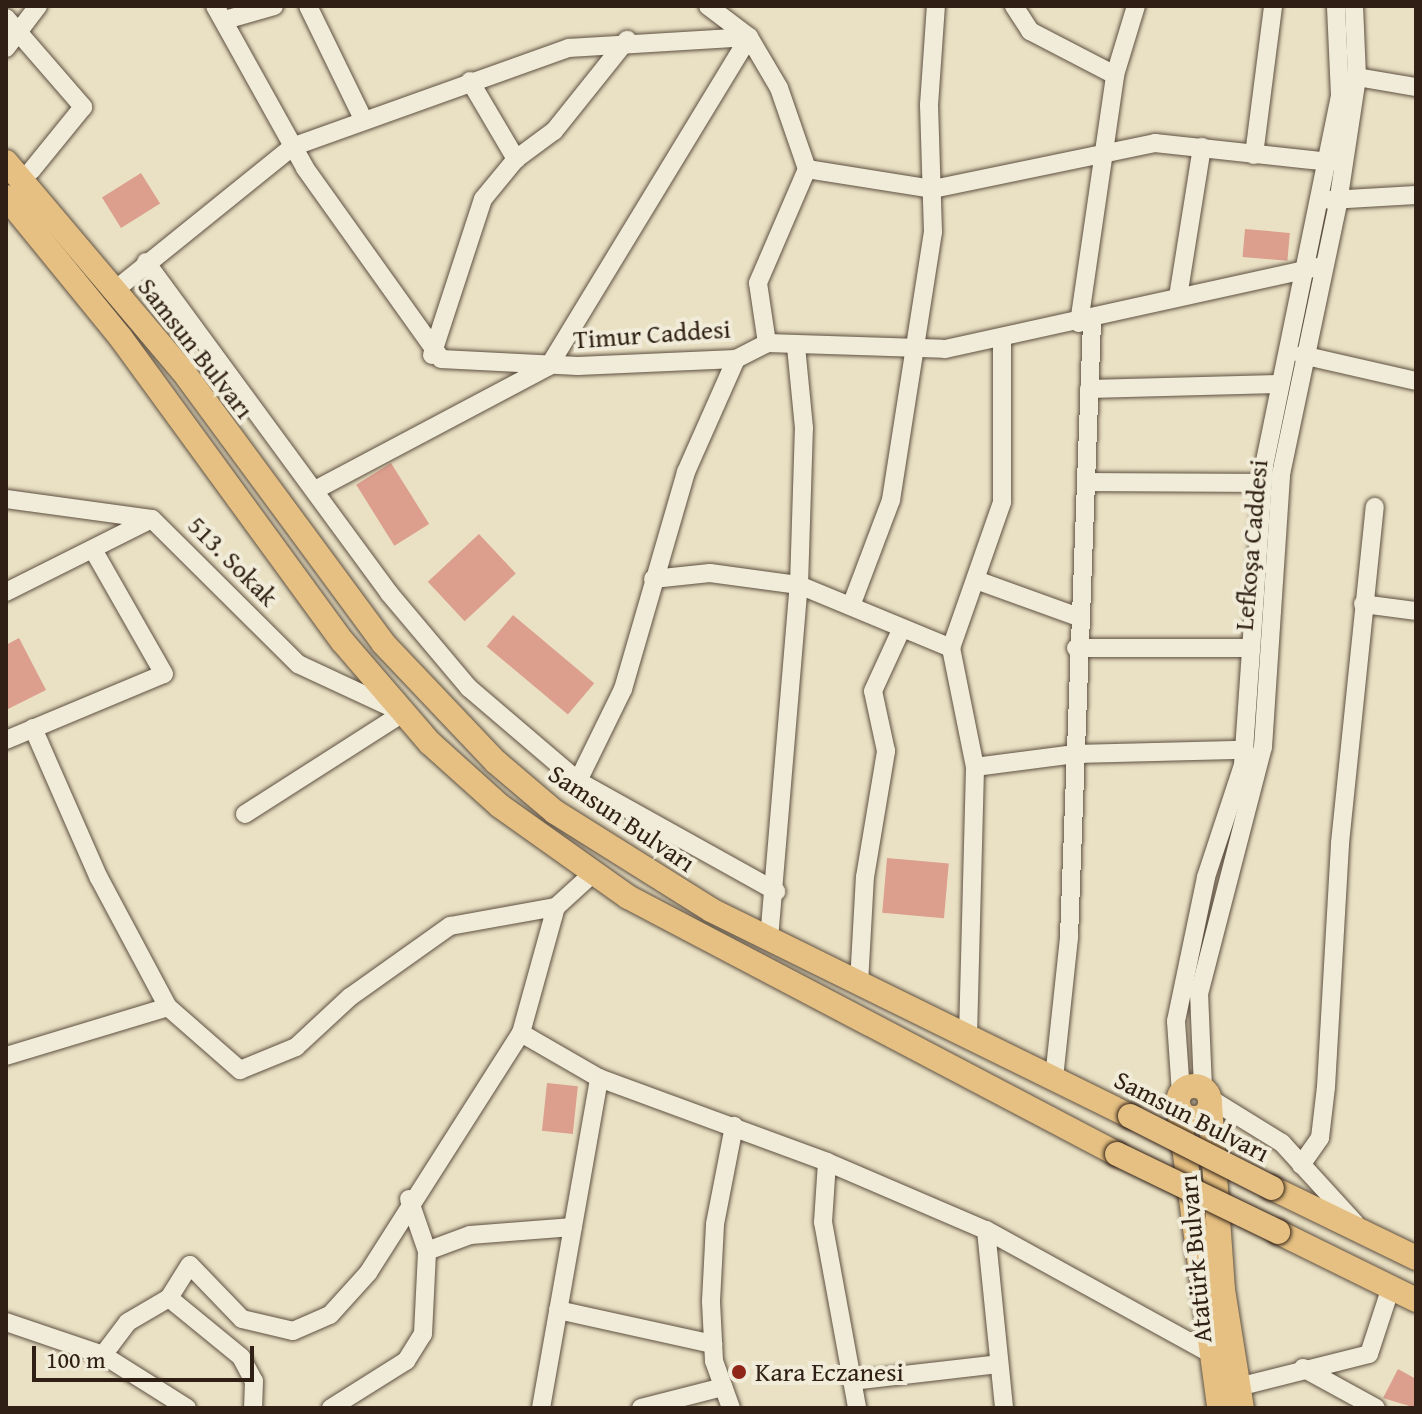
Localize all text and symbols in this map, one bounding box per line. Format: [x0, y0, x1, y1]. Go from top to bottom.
street label: Samsun Bulvarı [131, 272, 261, 424]
street label: Timur Caddesi [572, 313, 732, 355]
street label: Lefkoşa Caddesi [1228, 458, 1274, 632]
street label: 513. Sokak [182, 510, 284, 612]
street label: Samsun Bulvarı [543, 758, 701, 878]
street label: Samsun Bulvarı [1109, 1064, 1275, 1168]
street label: Atatürk Bulvarı [1172, 1173, 1218, 1345]
scale bar [36, 1330, 258, 1380]
text: 100 m [46, 1342, 106, 1377]
place label: Kara Eczanesi [755, 1356, 904, 1388]
marker: Kara Eczanesi [730, 1363, 748, 1381]

